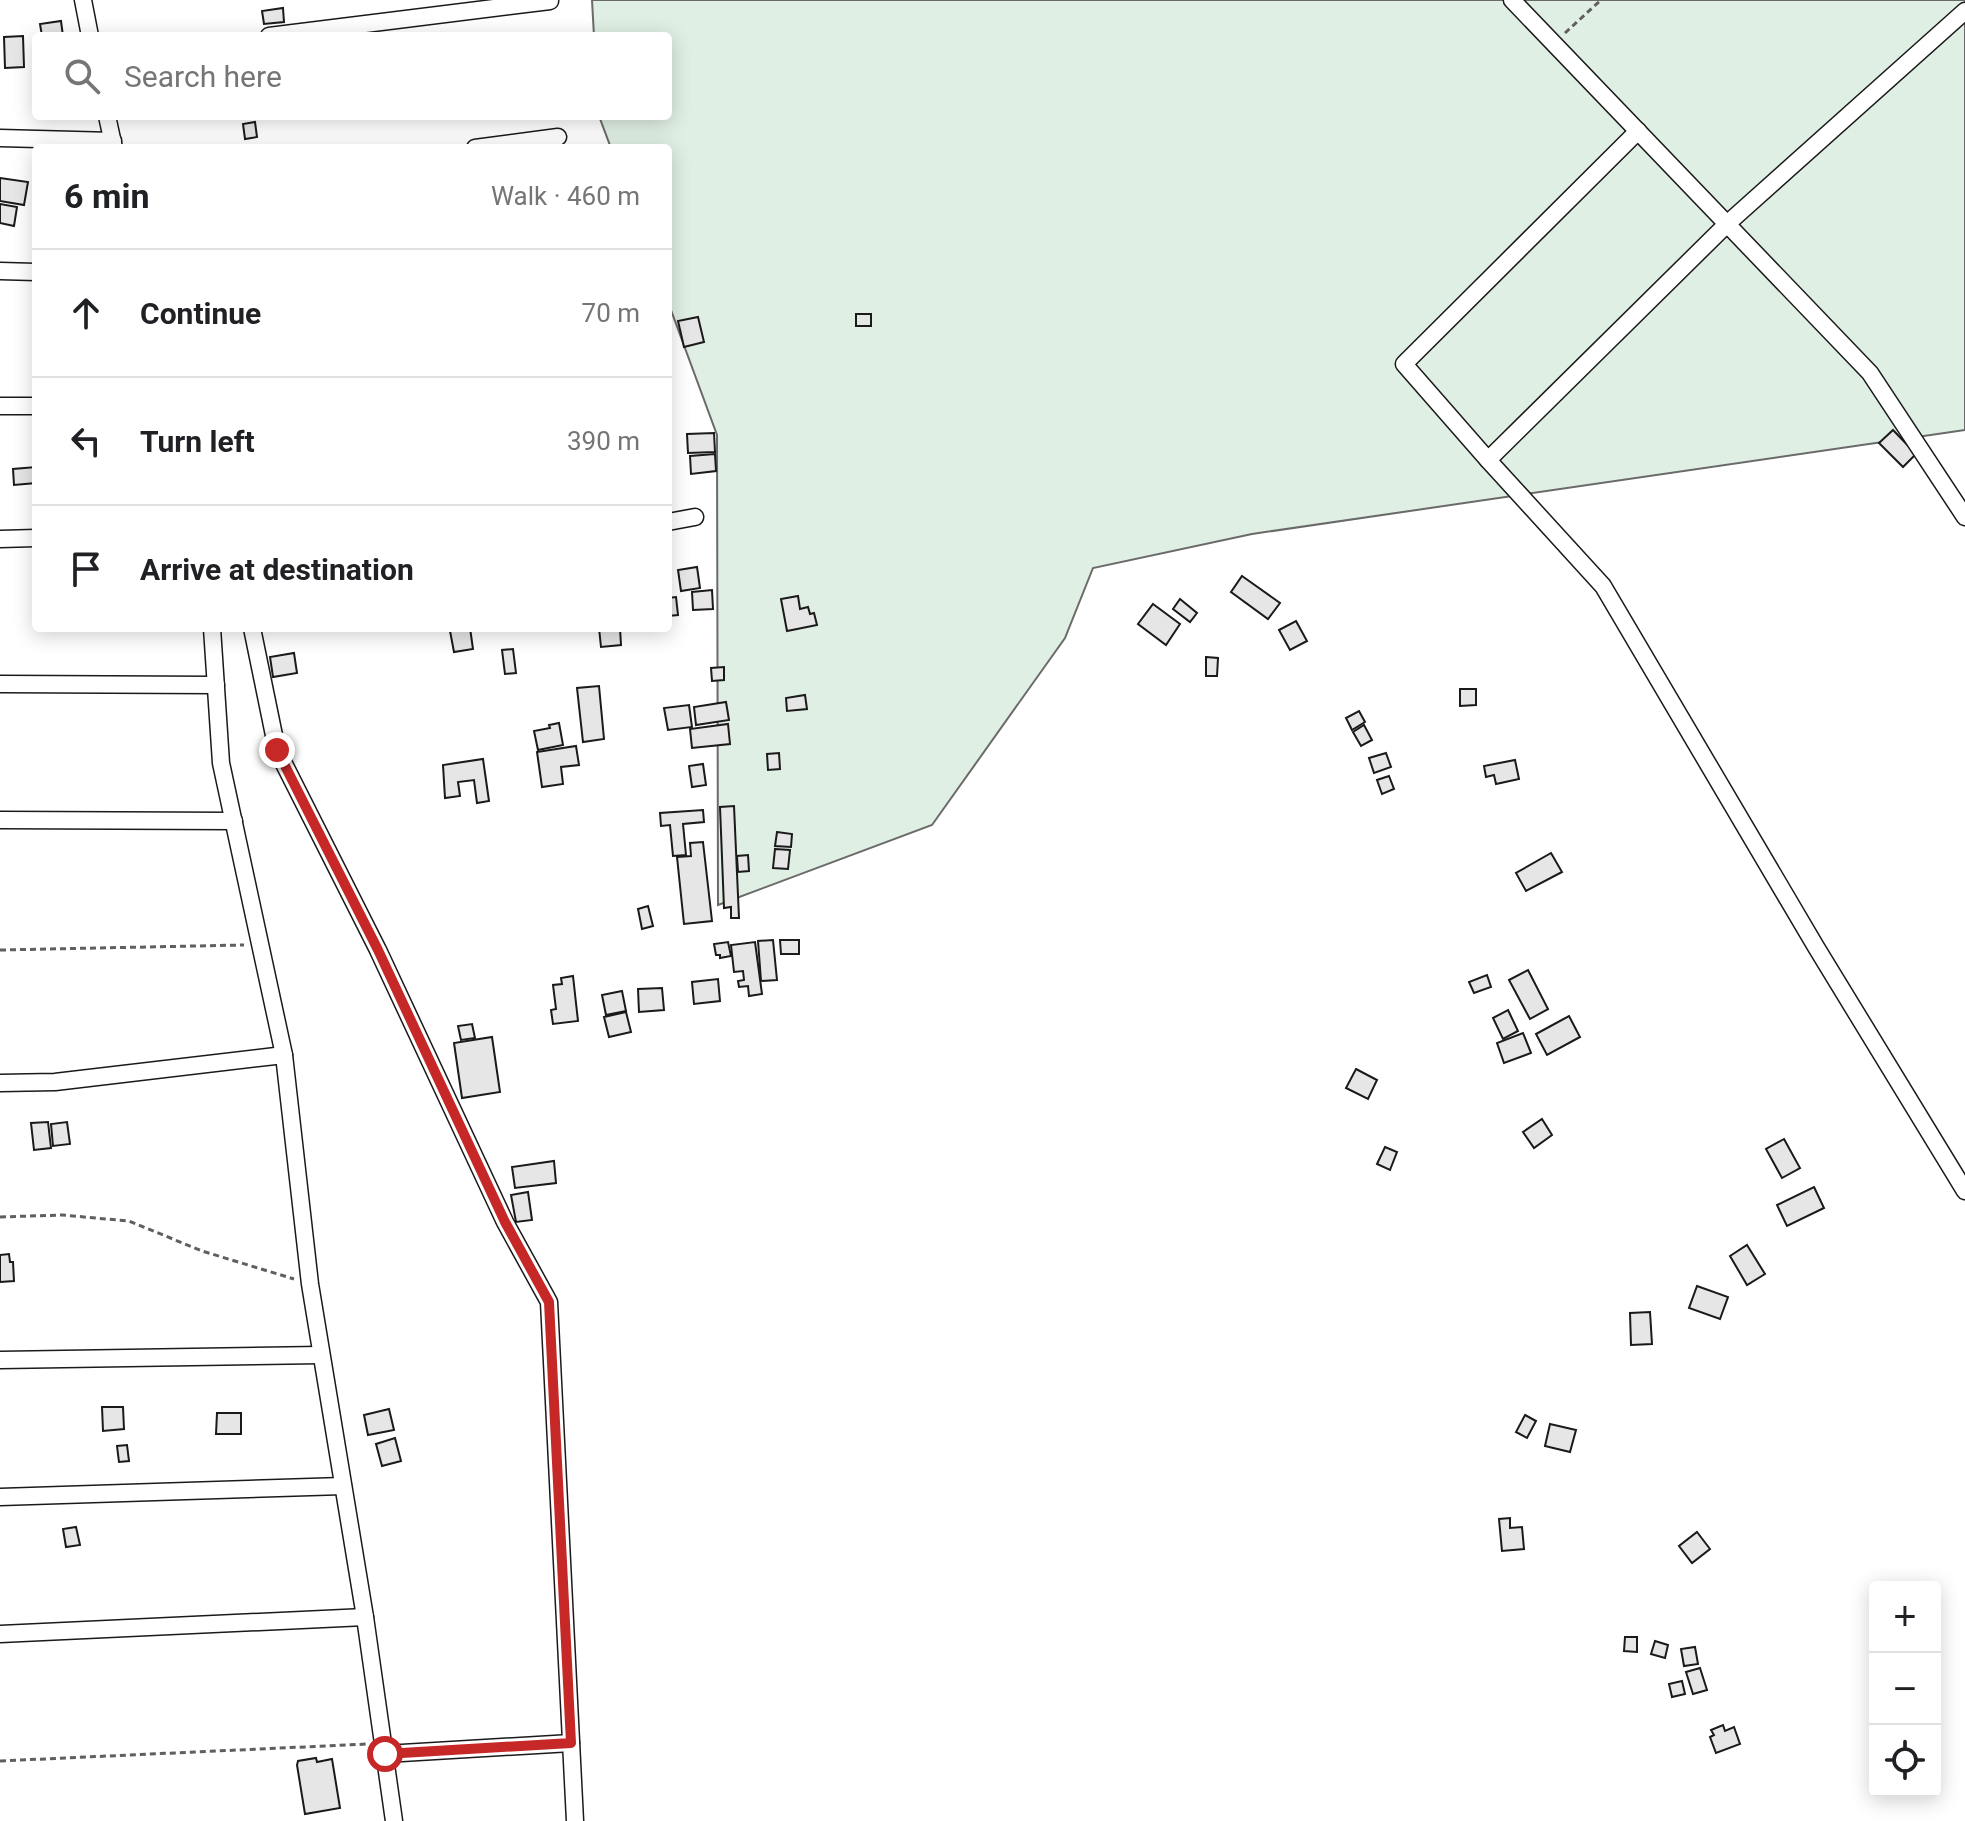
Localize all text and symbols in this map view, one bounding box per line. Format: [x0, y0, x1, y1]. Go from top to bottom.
search box [32, 32, 672, 120]
icon: search [60, 54, 104, 98]
text: Search here [124, 59, 282, 94]
text: 6 min [64, 176, 149, 216]
text: Walk · 460 m [491, 181, 640, 211]
icon: ahead [64, 291, 108, 335]
text: Continue [140, 296, 261, 331]
text: 70 m [582, 298, 640, 328]
icon: left [64, 419, 108, 463]
text: Turn left [140, 424, 255, 459]
text: 390 m [567, 426, 640, 456]
icon: arrive [64, 547, 108, 591]
text: Arrive at destination [140, 552, 414, 587]
route end [259, 732, 295, 768]
map controls [1869, 1581, 1941, 1797]
button: + [1869, 1581, 1941, 1653]
button: − [1869, 1653, 1941, 1725]
button: locate [1869, 1725, 1941, 1797]
route start [367, 1736, 403, 1772]

